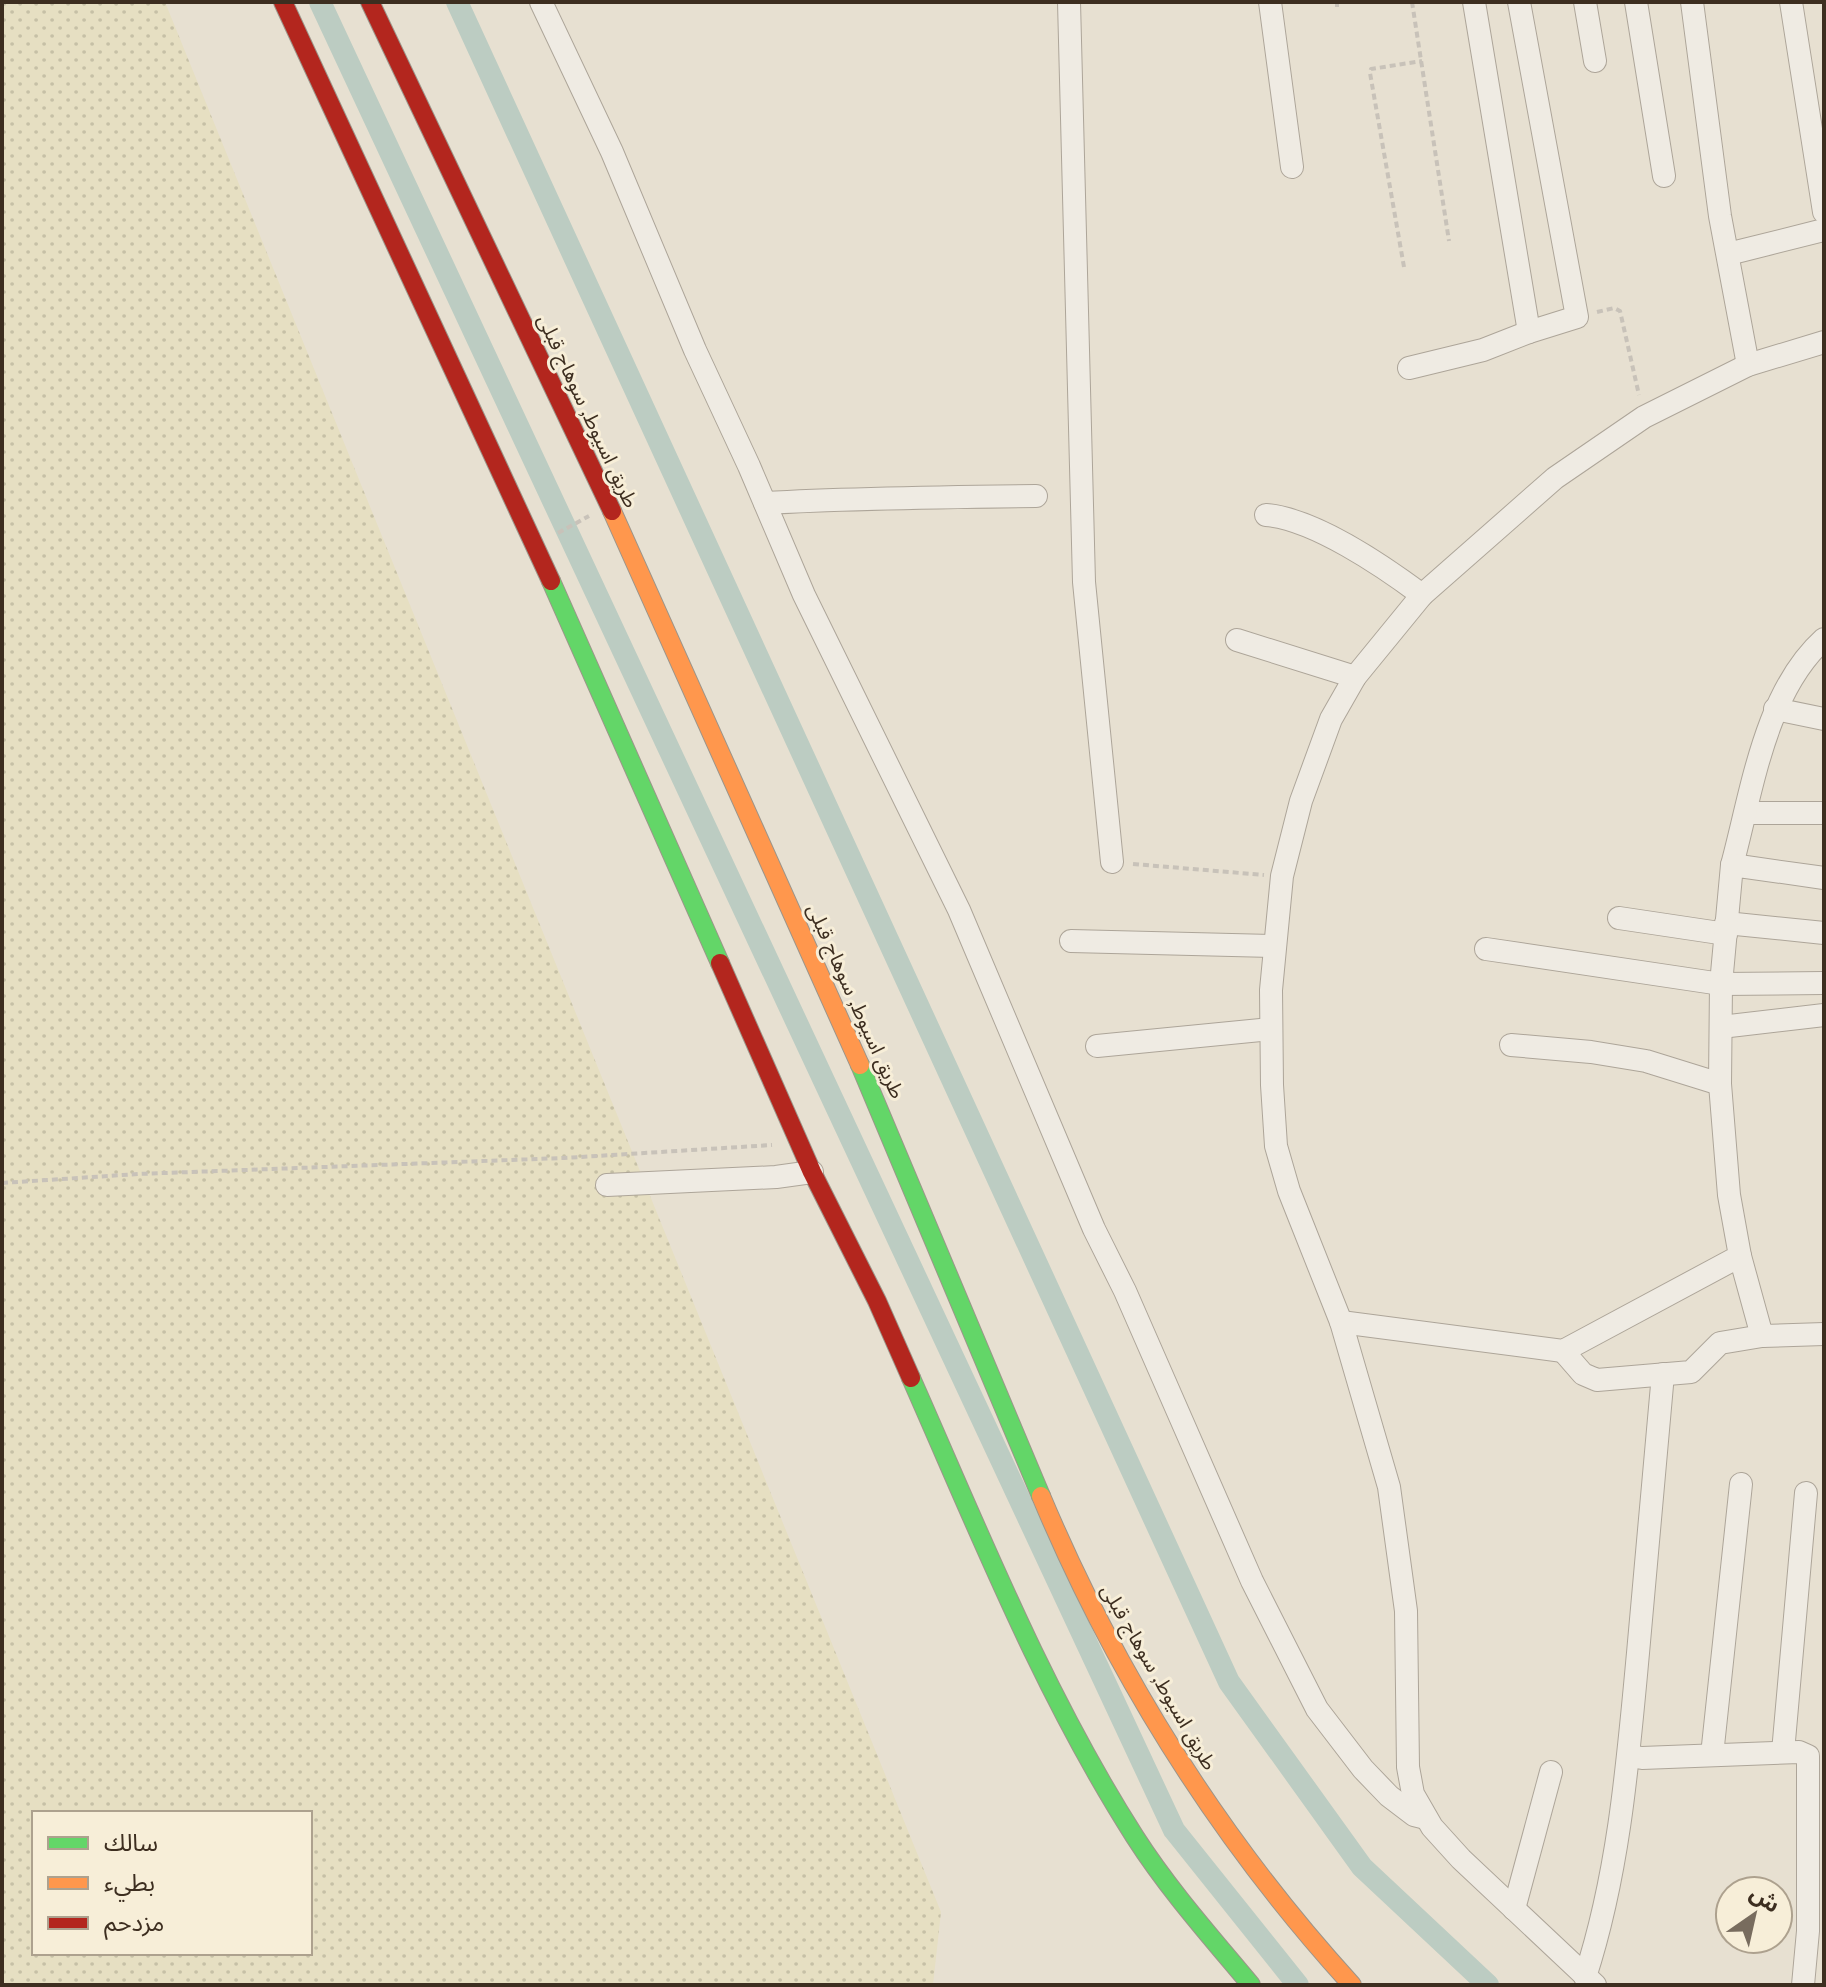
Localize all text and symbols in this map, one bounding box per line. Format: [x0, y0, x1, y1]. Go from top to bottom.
street label: طريق اسيوط, سوهاج قبلى [530, 311, 643, 513]
street label: طريق اسيوط, سوهاج قبلى [799, 900, 910, 1103]
street label: طريق اسيوط, سوهاج قبلى [1093, 1580, 1222, 1776]
legend [32, 1811, 312, 1955]
text: سالك [104, 1828, 158, 1857]
text: بطيء [104, 1868, 155, 1902]
north arrow [1714, 1875, 1794, 1955]
text: ش [1745, 1879, 1785, 1918]
text: مزدحم [104, 1908, 164, 1940]

